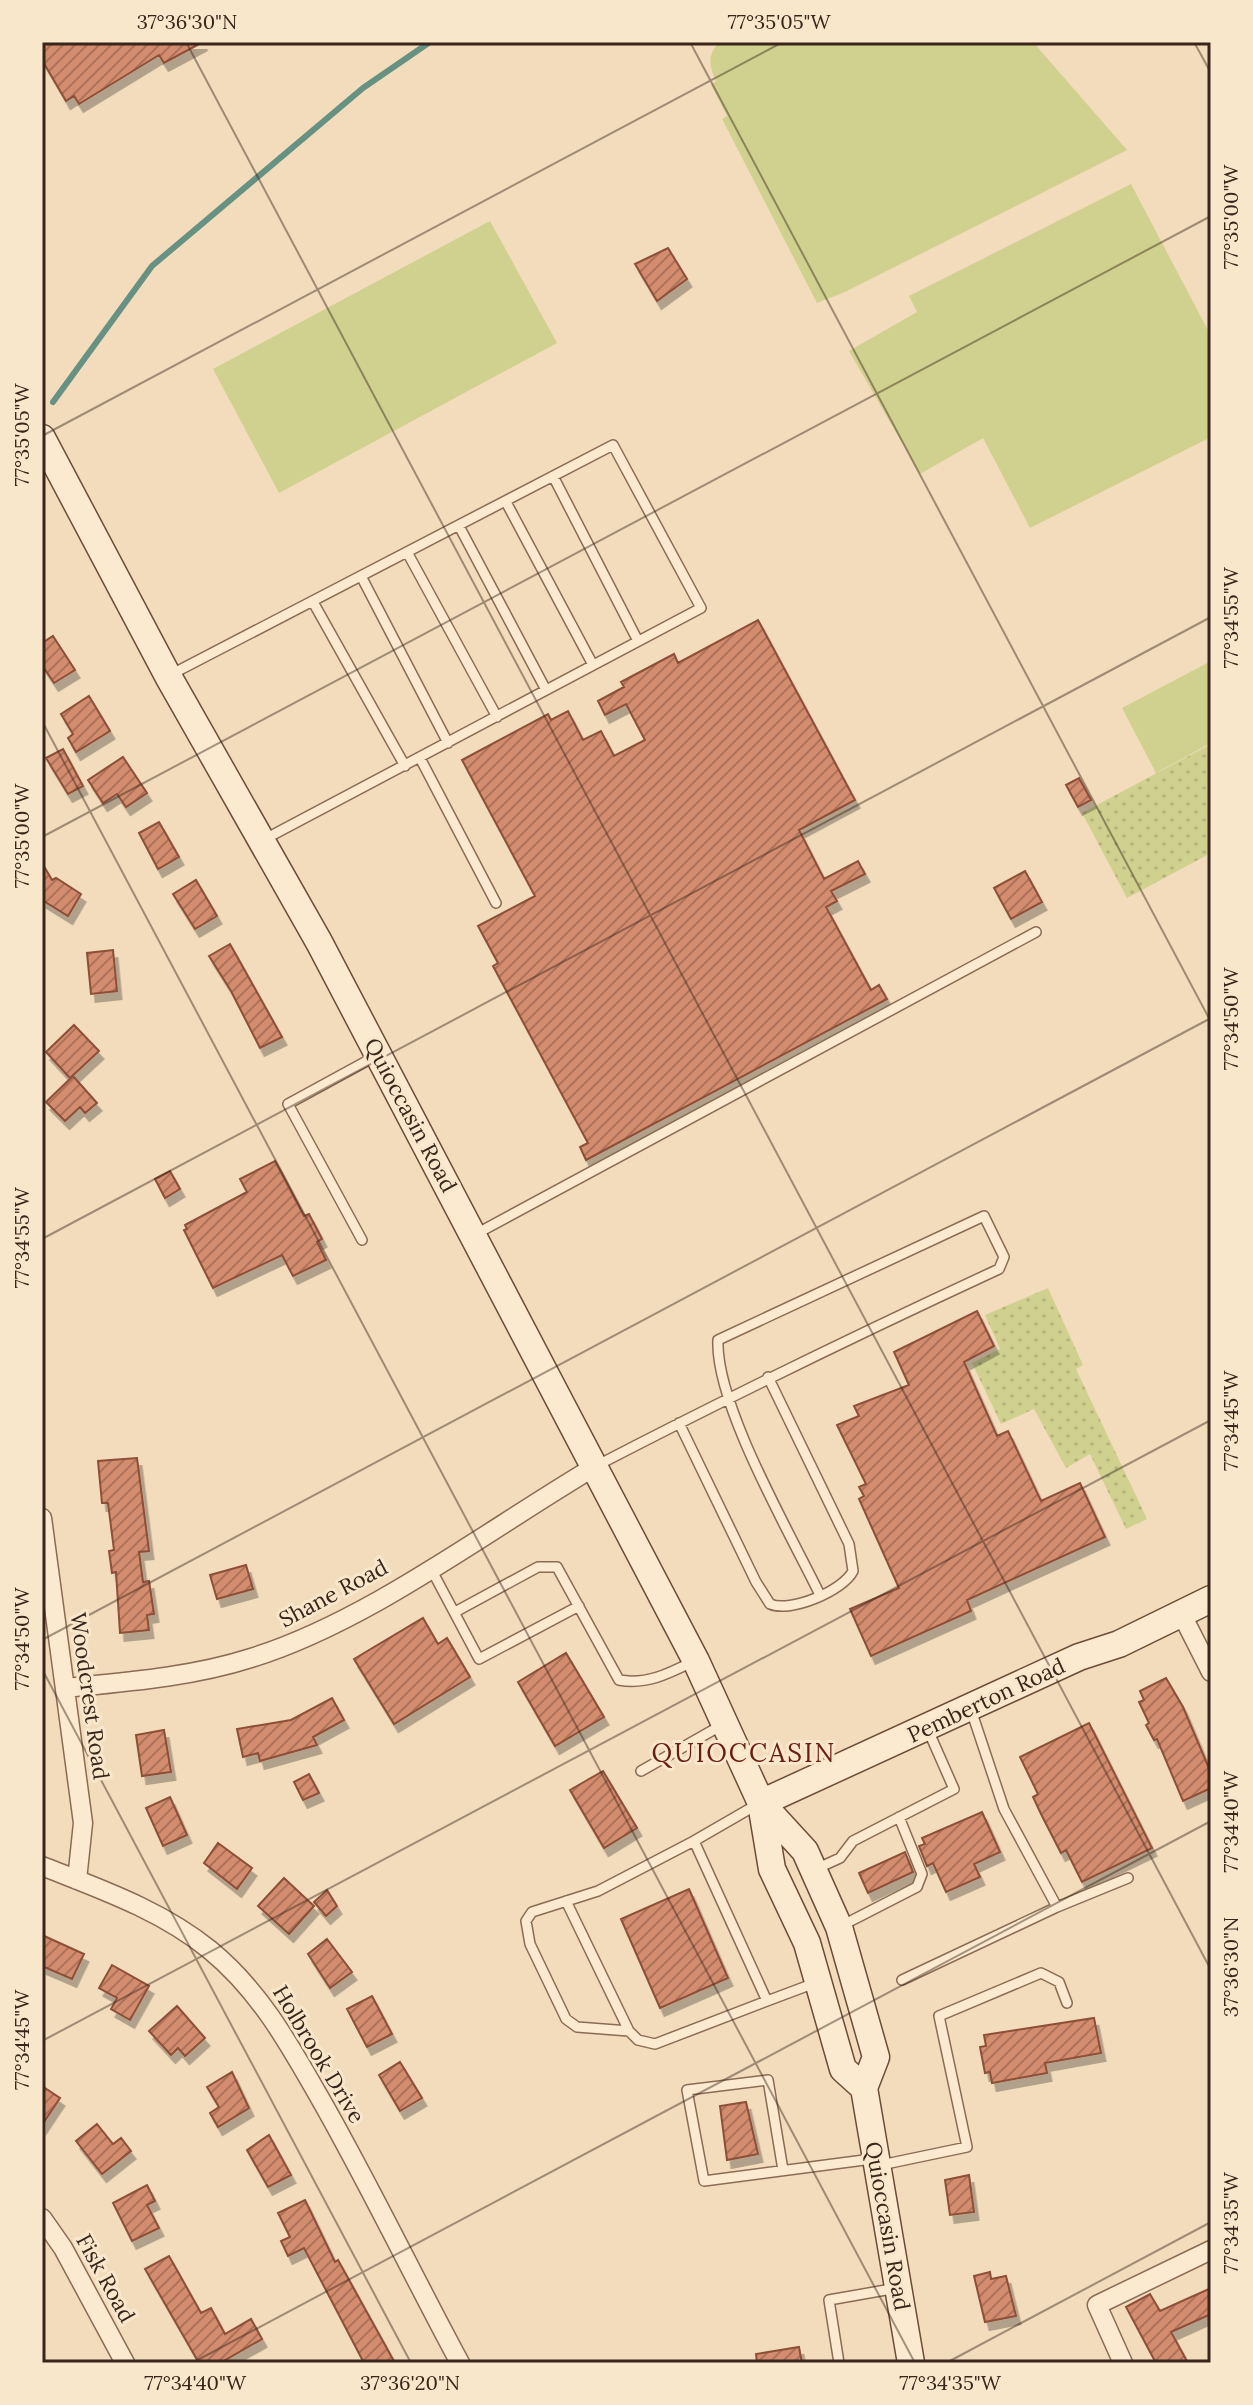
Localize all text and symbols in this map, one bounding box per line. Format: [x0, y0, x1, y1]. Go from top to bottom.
text: 37°36'30"N [137, 9, 237, 34]
text: 77°35'05"W [728, 9, 832, 34]
text: 77°35'00"W [1218, 164, 1243, 269]
text: 77°35'05"W [9, 382, 34, 486]
text: 77°34'55"W [1218, 566, 1243, 669]
text: 77°35'00"W [9, 783, 34, 888]
text: 77°34'50"W [1218, 967, 1243, 1070]
street label: Quioccasin Road [359, 1033, 463, 1197]
text: 77°34'55"W [9, 1186, 34, 1289]
text: 77°34'45"W [1218, 1370, 1243, 1471]
street label: Shane Road [274, 1553, 392, 1633]
text: 77°34'50"W [9, 1587, 34, 1690]
street label: Woodcrest Road [64, 1611, 116, 1781]
street label: Pemberton Road [903, 1651, 1069, 1749]
district label: QUIOCCASIN [652, 1736, 836, 1769]
text: 77°34'40"W [1218, 1770, 1243, 1873]
text: 37°36'30"N [1218, 1917, 1243, 2017]
street label: Holbrook Drive [267, 1980, 371, 2128]
text: 77°34'45"W [9, 1989, 34, 2090]
street label: Quioccasin Road [859, 2139, 917, 2313]
text: 77°34'35"W [1218, 2171, 1243, 2274]
street label: Fisk Road [70, 2229, 142, 2327]
text: 77°34'40"W [144, 2370, 247, 2395]
text: 37°36'20"N [360, 2370, 460, 2395]
text: 77°34'35"W [899, 2370, 1002, 2395]

